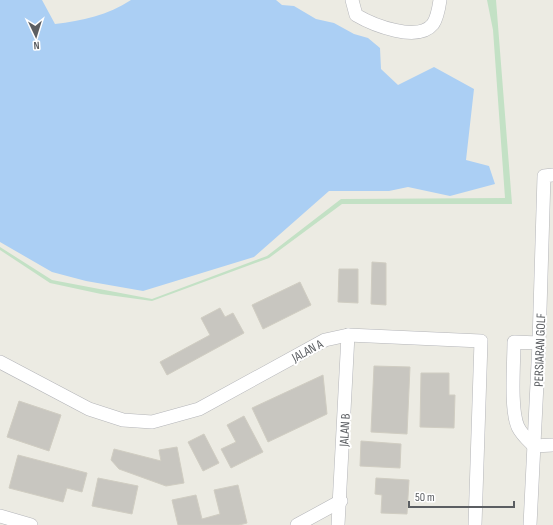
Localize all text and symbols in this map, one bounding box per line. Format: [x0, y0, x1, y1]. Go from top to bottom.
north arrow [16, 16, 56, 56]
text: N [33, 39, 40, 52]
street label: PERSIARAN GOLF [531, 313, 549, 387]
street label: JALAN A [288, 336, 326, 366]
street label: JALAN B [336, 413, 354, 448]
scale bar [409, 483, 514, 509]
text: 50 m [415, 490, 435, 505]

